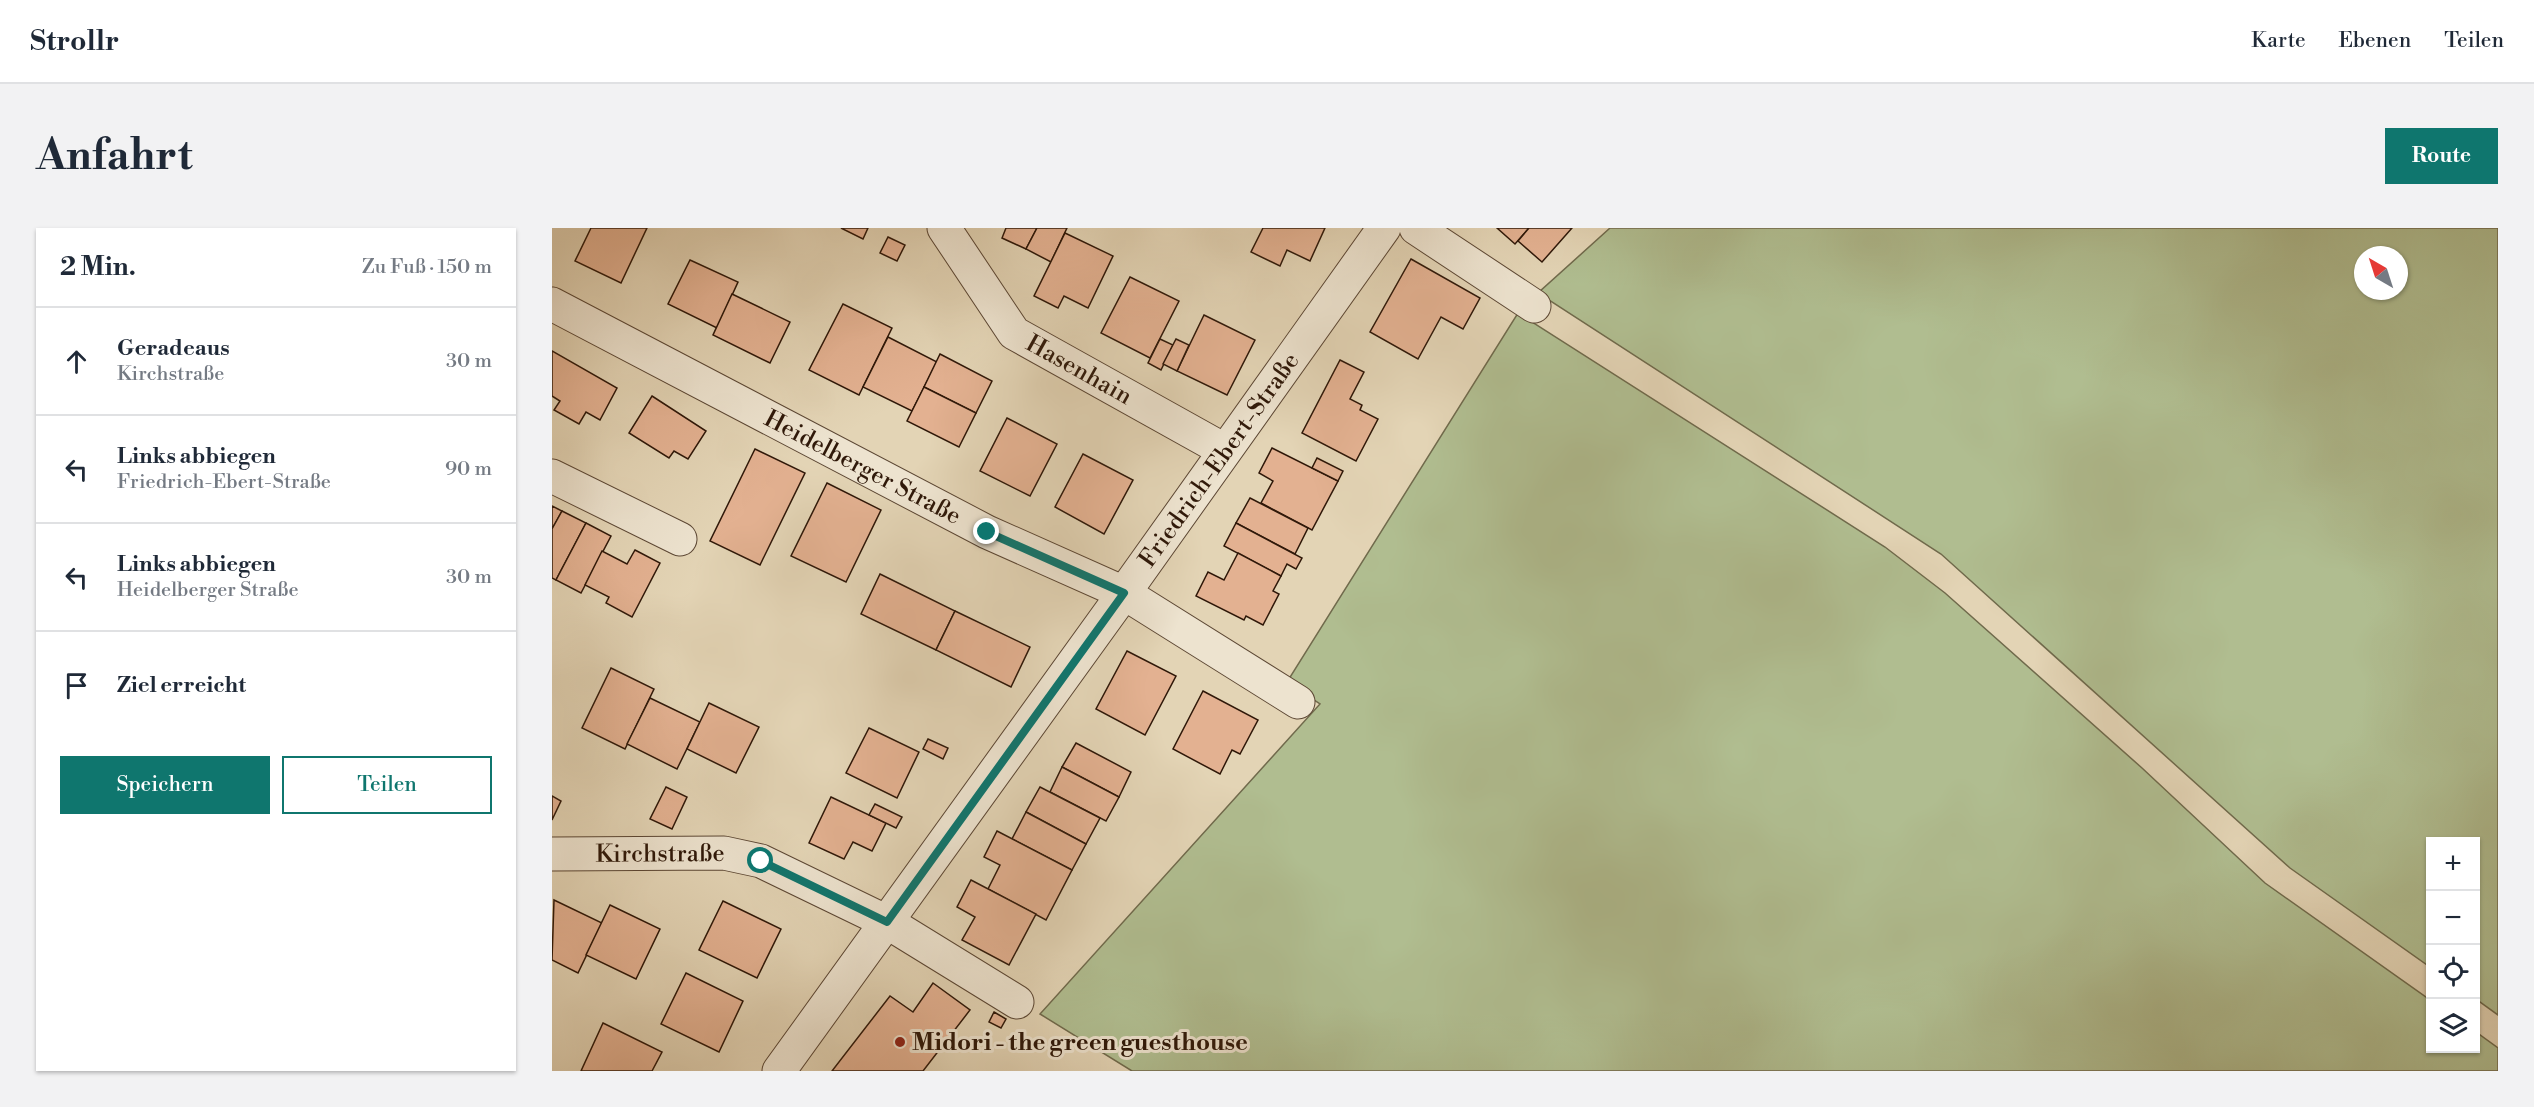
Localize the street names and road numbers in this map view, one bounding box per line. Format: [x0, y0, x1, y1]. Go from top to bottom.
street label: Hasenhain [1020, 329, 1137, 412]
street label: Friedrich-Ebert-Straße [1133, 347, 1306, 574]
street label: Heidelberger Straße [759, 404, 966, 532]
street label: Kirchstraße [595, 839, 725, 870]

